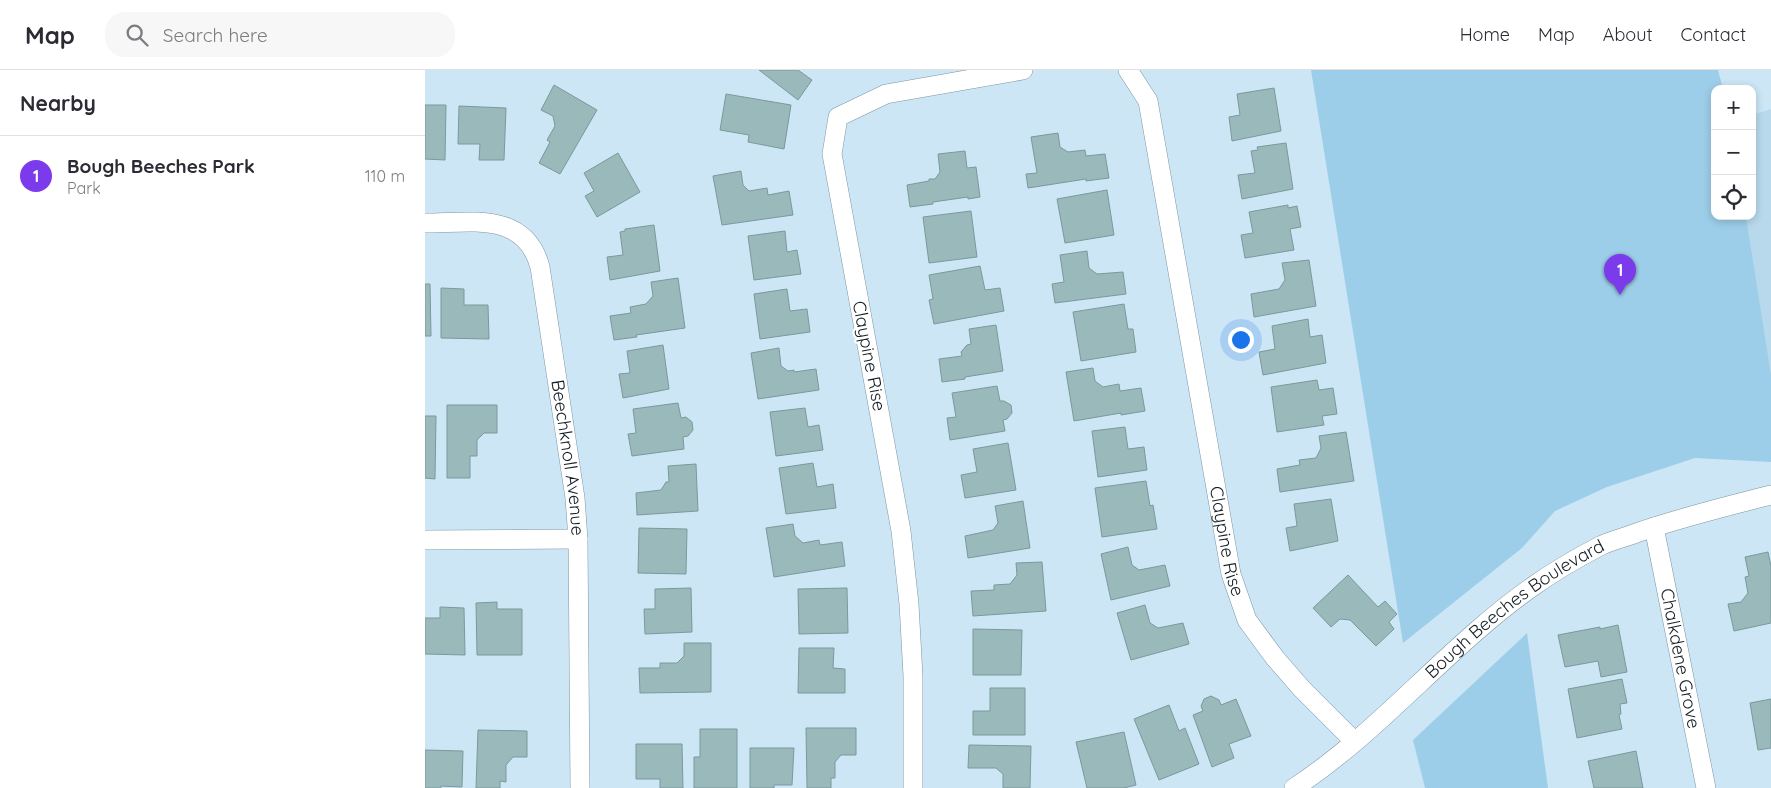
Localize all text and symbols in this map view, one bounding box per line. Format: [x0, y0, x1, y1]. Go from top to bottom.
search box [105, 12, 455, 57]
text: Map [25, 20, 75, 50]
icon: search [123, 21, 151, 49]
text: Search here [163, 23, 268, 47]
text: Home [1460, 23, 1510, 46]
text: Map [1538, 23, 1575, 46]
text: About [1603, 23, 1653, 46]
text: Contact [1681, 23, 1746, 46]
map controls [1711, 85, 1756, 220]
button: + [1711, 85, 1756, 130]
text: Nearby [20, 90, 96, 116]
button: − [1711, 130, 1756, 175]
text: Bough Beeches Park [67, 154, 255, 178]
text: 1 [33, 166, 39, 186]
text: 110 m [365, 166, 405, 186]
button: locate [1711, 175, 1756, 220]
text: Park [67, 178, 101, 198]
pin: 1 [1604, 254, 1636, 295]
street label: Claypine Rise [848, 299, 891, 413]
your location [1228, 327, 1254, 353]
street label: Beechknoll Avenue [546, 378, 590, 537]
street label: Claypine Rise [1205, 484, 1250, 599]
street label: Bough Beeches Boulevard [1420, 534, 1608, 683]
street label: Chalkdene Grove [1655, 586, 1706, 730]

